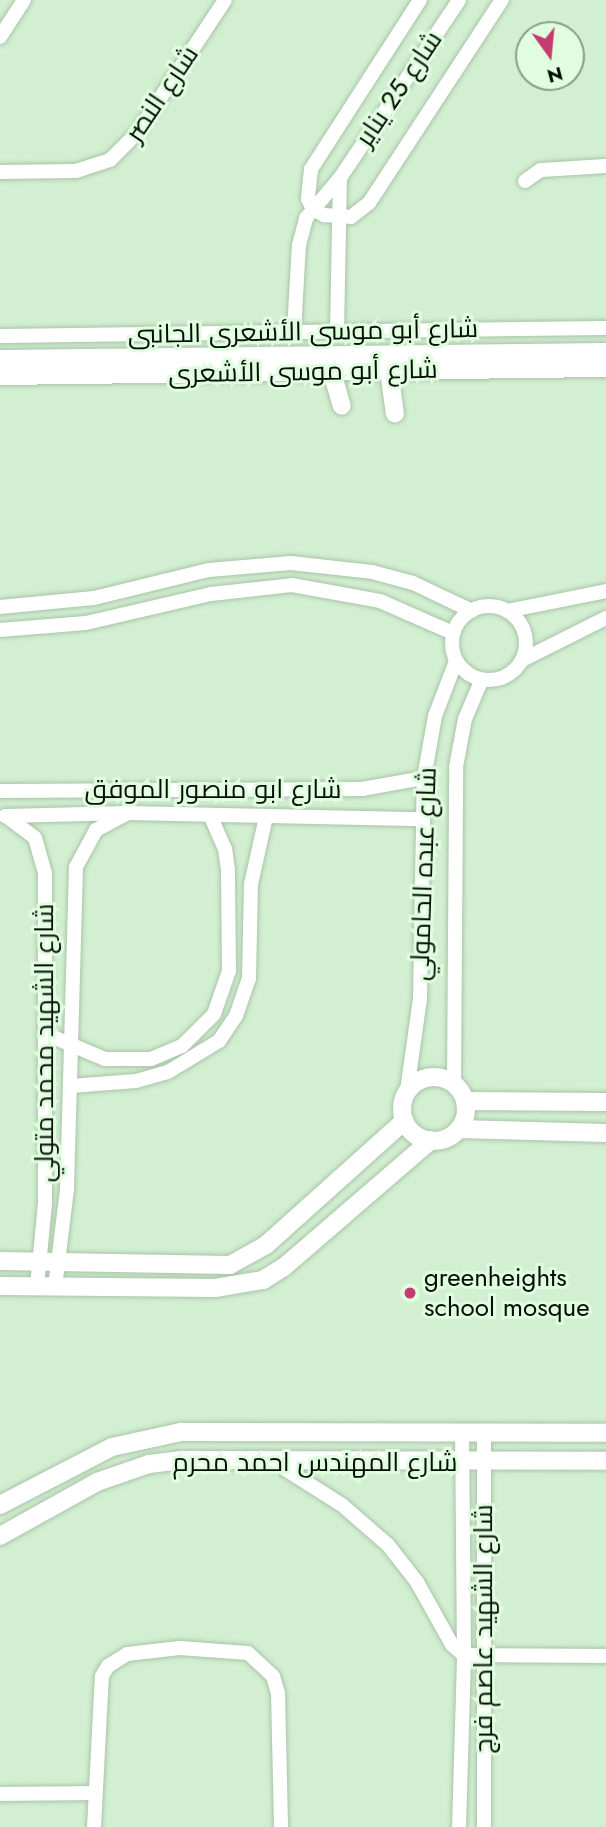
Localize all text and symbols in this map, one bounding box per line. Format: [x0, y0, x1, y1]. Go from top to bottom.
north arrow [515, 21, 585, 91]
street label: شارع 25 يناير [349, 25, 449, 153]
street label: شارع النصر [119, 40, 205, 148]
text: N [544, 60, 566, 90]
street label: شارع أبو موسى الأشعرى الجانبى [128, 313, 478, 351]
street label: شارع أبو موسى الأشعرى [168, 354, 438, 390]
street label: شارع عبده الحامولي [405, 767, 443, 981]
street label: شارع ابو منصور الموفق [85, 774, 341, 806]
street label: شارع الشهيد محمد متولي [29, 904, 61, 1182]
place label: greenheights school mosque [424, 1262, 590, 1324]
marker: greenheights school mosque [402, 1285, 418, 1301]
street label: شارع المهندس احمد محرم [173, 1447, 457, 1479]
street label: شارع الشهيد عاصم فرج [468, 1504, 500, 1754]

